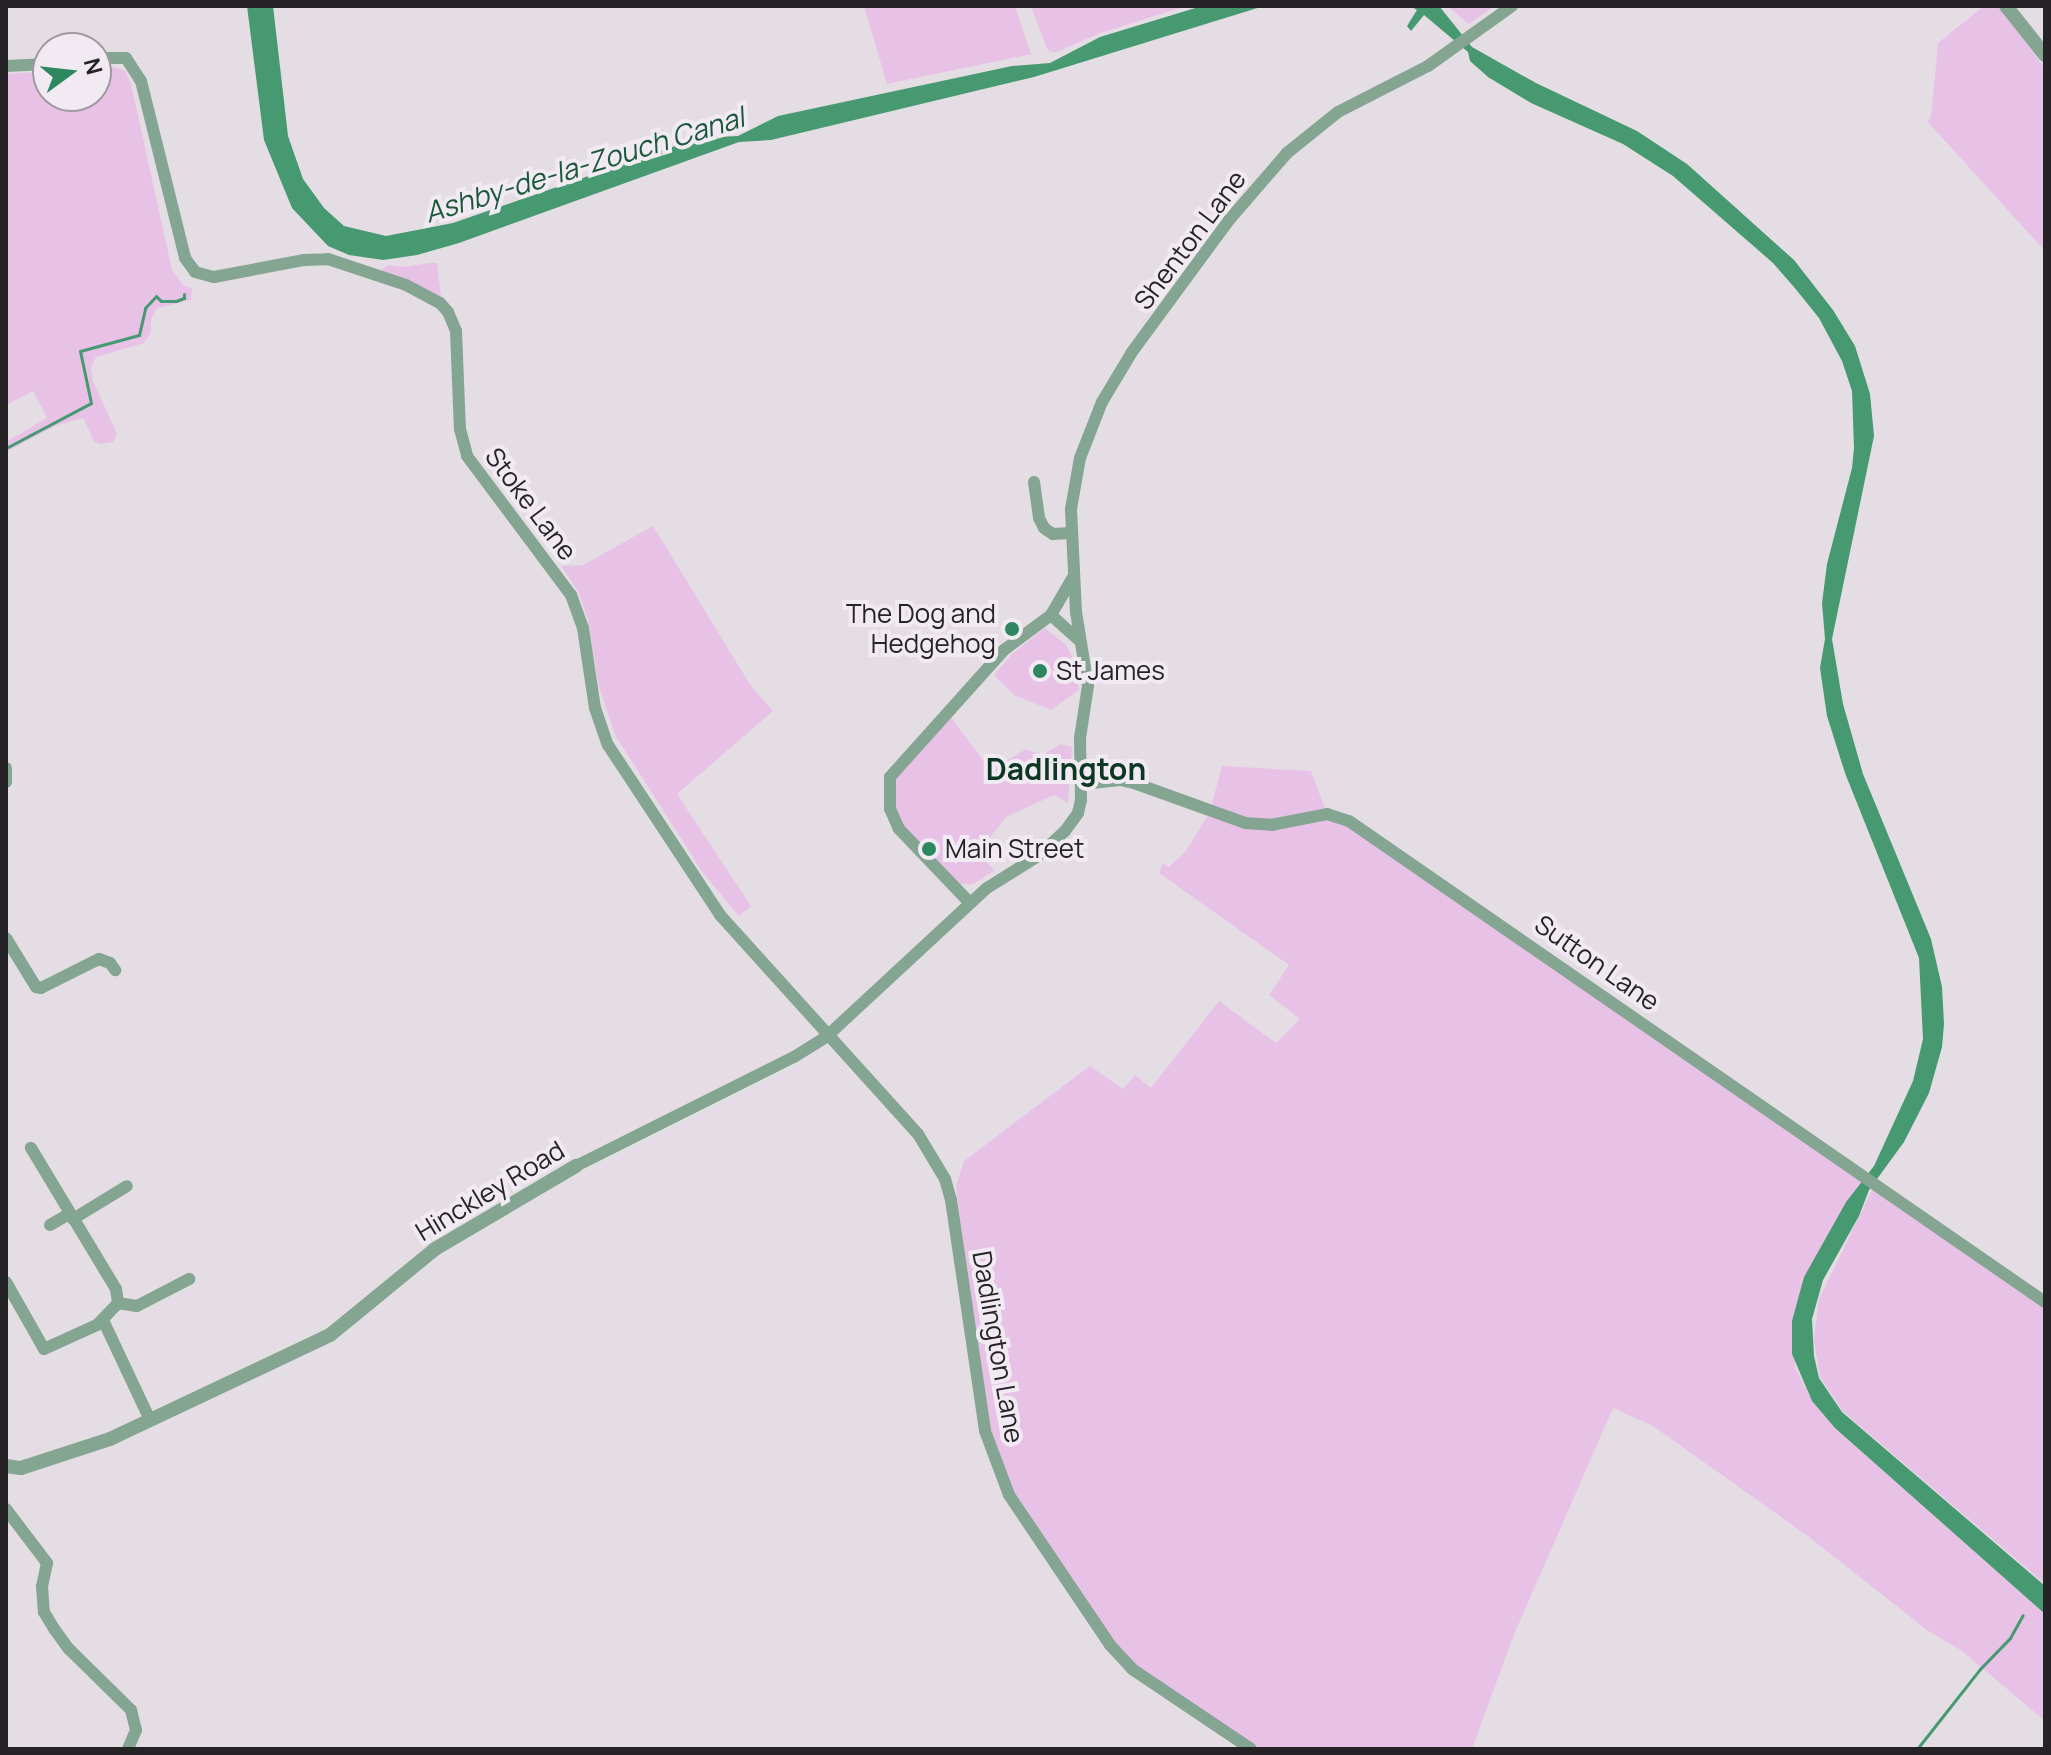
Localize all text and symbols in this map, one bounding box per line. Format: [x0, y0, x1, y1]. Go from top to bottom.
north arrow [32, 32, 112, 112]
text: N [77, 55, 110, 78]
water label: Ashby-de-la-Zouch Canal [420, 99, 748, 229]
street label: Shenton Lane [1128, 164, 1252, 316]
street label: Stoke Lane [479, 442, 583, 566]
place label: The Dog and Hedgehog [846, 598, 996, 660]
marker: The Dog and Hedgehog [1003, 620, 1021, 638]
place label: St James [1056, 655, 1165, 687]
marker: St James [1031, 662, 1049, 680]
district label: Dadlington [986, 751, 1146, 787]
place label: Main Street [945, 833, 1084, 865]
marker: Main Street [920, 840, 938, 858]
street label: Sutton Lane [1529, 909, 1665, 1017]
street label: Hinckley Road [410, 1134, 570, 1248]
street label: Dadlington Lane [966, 1249, 1030, 1445]

